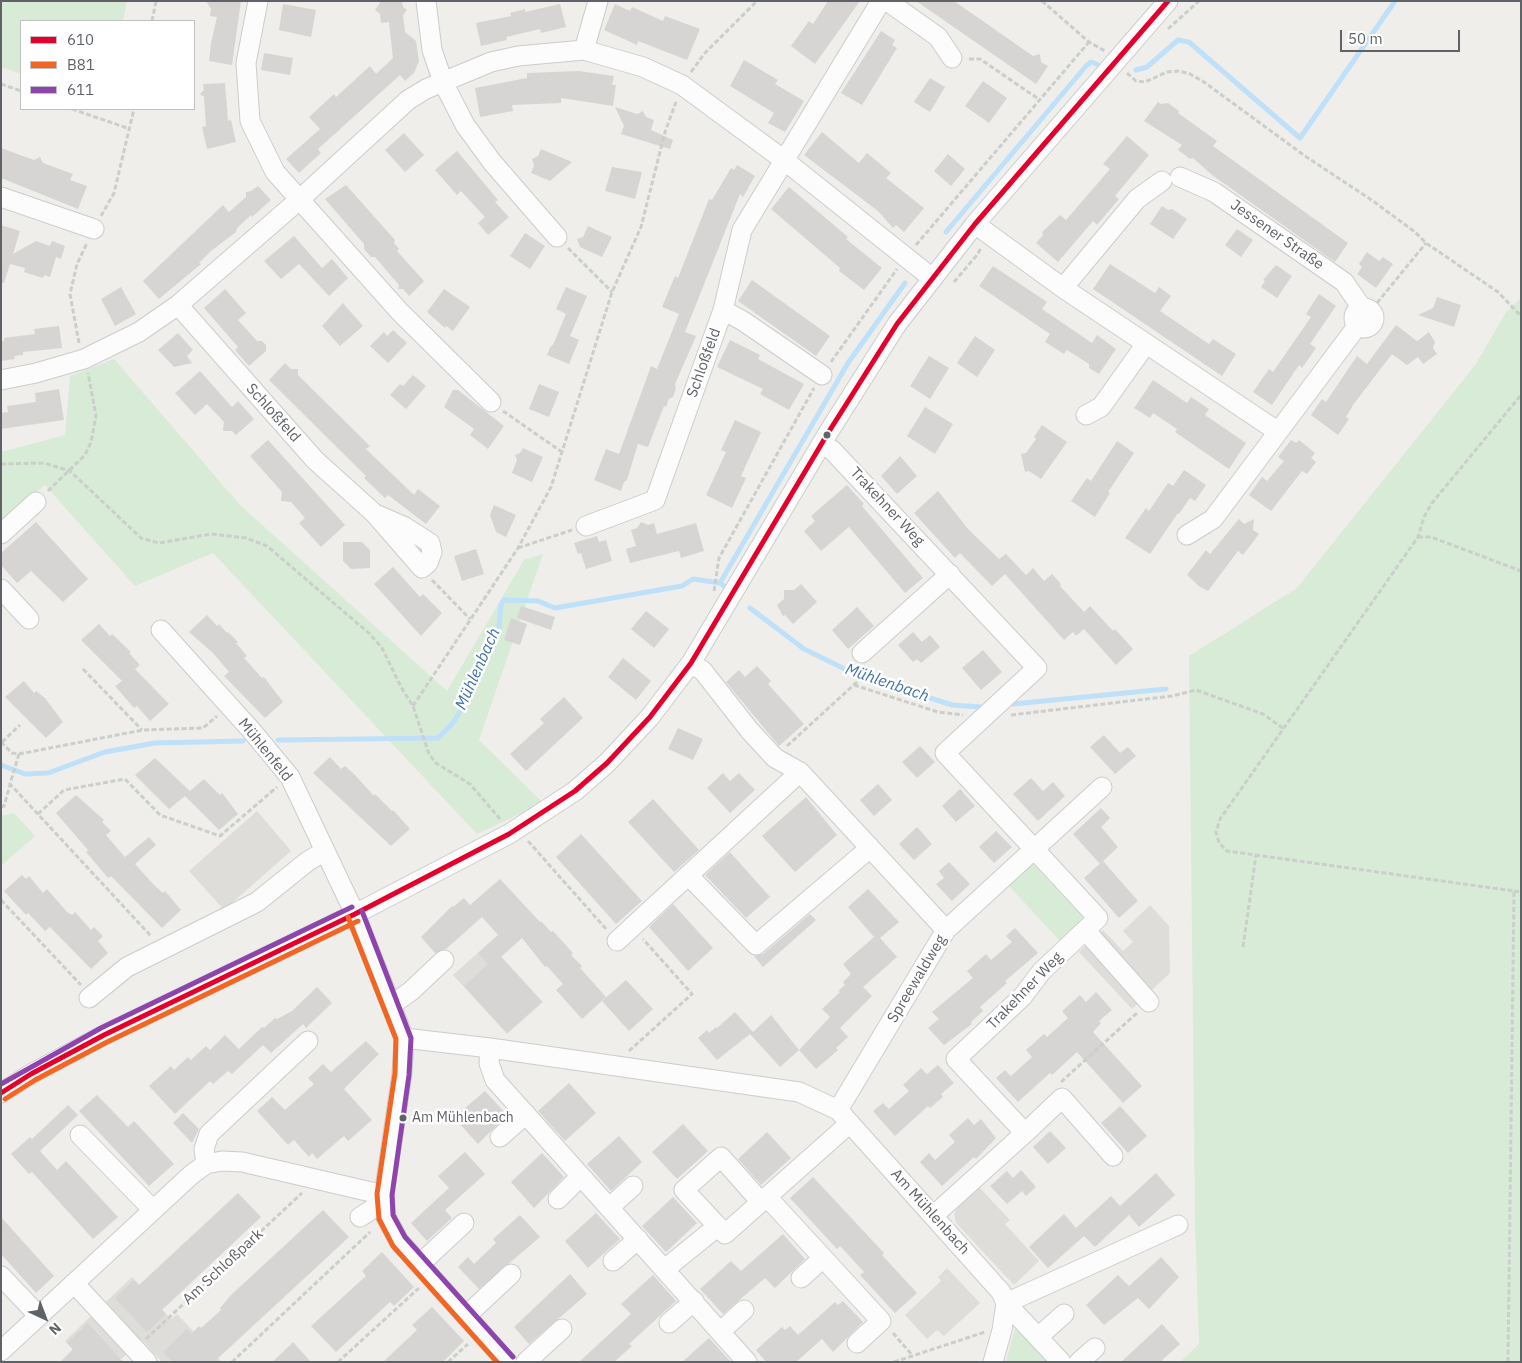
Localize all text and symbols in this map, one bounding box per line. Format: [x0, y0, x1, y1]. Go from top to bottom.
legend [20, 20, 195, 110]
scale bar [1342, 20, 1462, 52]
text: 50 m [1348, 29, 1383, 48]
text: 610 [67, 30, 94, 49]
text: B81 [67, 55, 95, 74]
text: 611 [67, 80, 94, 99]
street label: Jessener Straße [1227, 196, 1327, 274]
street label: Schloßfeld [683, 326, 725, 400]
street label: Schloßfeld [242, 380, 304, 446]
unlabelled marker [822, 430, 832, 440]
street label: Trakehner Weg [846, 464, 928, 550]
water label: Mühlenbach [451, 625, 505, 713]
water label: Mühlenbach [843, 660, 931, 706]
street label: Mühlenfeld [234, 715, 296, 785]
street label: Spreewaldweg [884, 932, 950, 1026]
street label: Trakehner Weg [983, 948, 1067, 1034]
place label: Am Mühlenbach [412, 1110, 514, 1126]
marker: Am Mühlenbach [398, 1113, 408, 1123]
street label: Am Mühlenbach [887, 1165, 973, 1259]
street label: Am Schloßpark [179, 1225, 267, 1309]
north arrow [20, 1293, 70, 1343]
text: N [45, 1319, 65, 1339]

